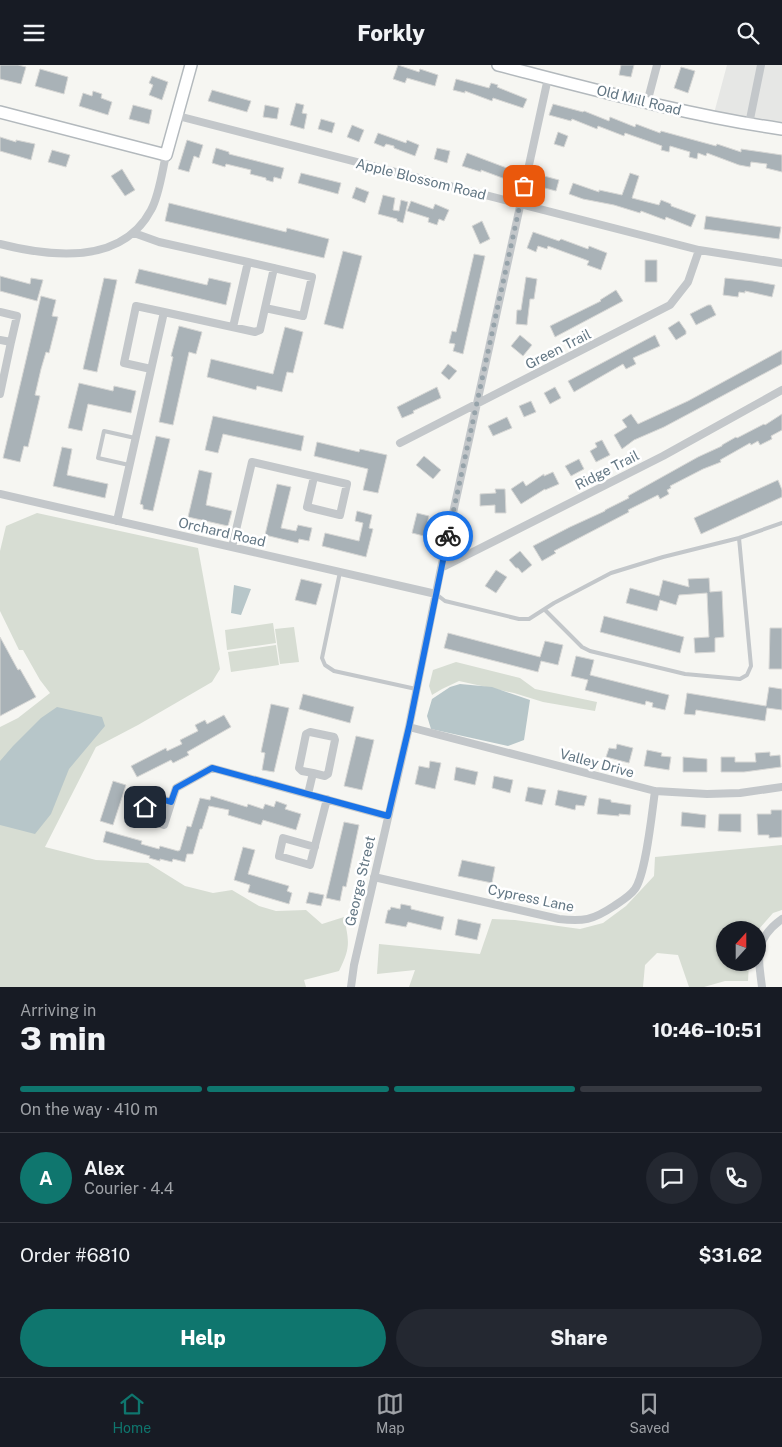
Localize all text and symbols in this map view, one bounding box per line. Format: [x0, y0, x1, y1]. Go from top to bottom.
icon: menu [20, 19, 48, 47]
icon: search [734, 19, 762, 47]
text: Forkly [357, 20, 425, 46]
street label: Old Mill Road [595, 82, 683, 118]
street label: Apple Blossom Road [354, 155, 488, 203]
pin [503, 165, 545, 207]
icon: bag [510, 172, 538, 200]
street label: Green Trail [522, 326, 594, 372]
street label: Ridge Trail [572, 447, 642, 493]
courier [423, 511, 473, 561]
street label: Orchard Road [177, 514, 267, 550]
icon: bike [434, 522, 462, 550]
street label: Valley Drive [558, 745, 636, 781]
pin [124, 786, 166, 828]
icon: home [131, 793, 159, 821]
street label: George Street [342, 834, 378, 928]
street label: Cypress Lane [486, 881, 576, 915]
north arrow [716, 921, 766, 971]
map controls [716, 921, 766, 971]
text: Arriving in [20, 1001, 96, 1020]
text: 10:46–10:51 [652, 1019, 762, 1041]
text: 3 min [20, 1020, 106, 1057]
text: On the way · 410 m [20, 1100, 158, 1119]
button: chat [646, 1152, 698, 1204]
button: phone [710, 1152, 762, 1204]
text: Alex [84, 1157, 125, 1179]
text: A [39, 1167, 53, 1189]
text: Courier · 4.4 [84, 1179, 174, 1198]
text: Order #6810 [20, 1244, 130, 1266]
text: $31.62 [699, 1244, 762, 1266]
button: Help [20, 1309, 386, 1367]
button: Share [396, 1309, 762, 1367]
tab: Home [112, 1390, 151, 1436]
tab: Map [376, 1390, 404, 1436]
tab: Saved [629, 1390, 670, 1436]

